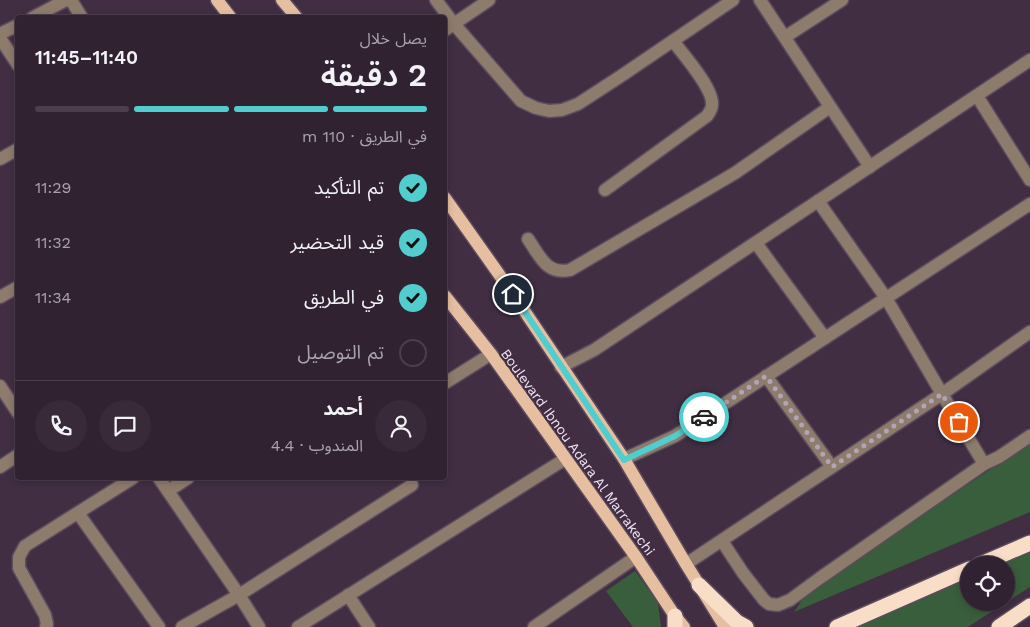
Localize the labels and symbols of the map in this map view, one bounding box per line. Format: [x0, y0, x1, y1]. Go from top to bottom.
pin [492, 273, 534, 315]
street label: Boulevard Ibnou Adara Al Marrakechi [498, 346, 658, 558]
courier [679, 392, 729, 442]
pin [938, 401, 980, 443]

